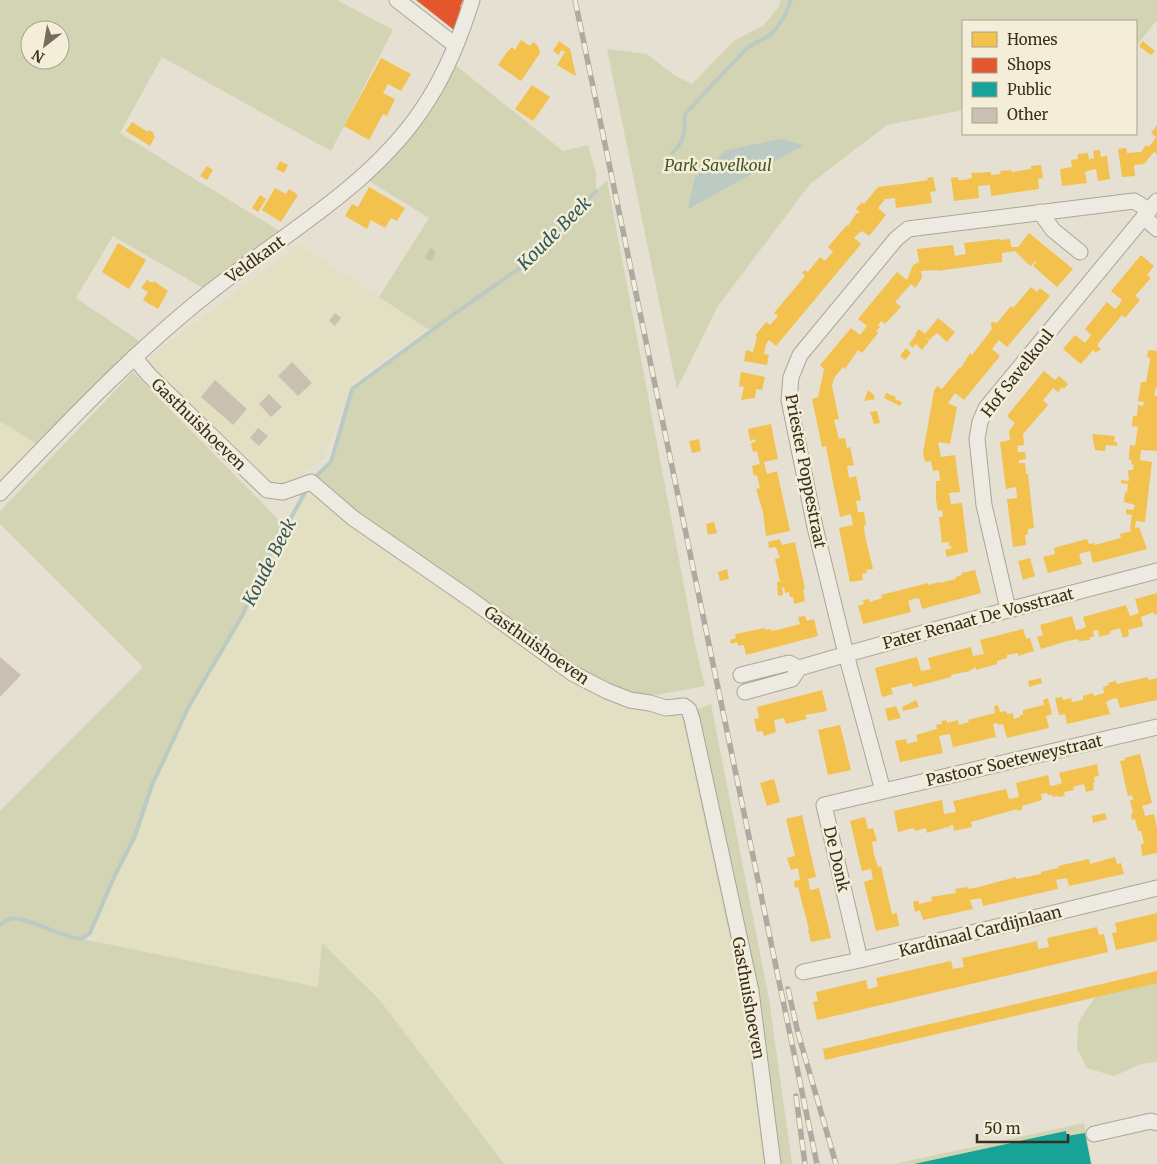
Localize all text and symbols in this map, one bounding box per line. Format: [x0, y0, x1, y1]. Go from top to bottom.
north arrow [20, 20, 70, 70]
legend [962, 20, 1137, 135]
text: Homes [1007, 30, 1058, 49]
text: N [29, 46, 48, 67]
text: Shops [1007, 55, 1051, 74]
text: Public [1007, 80, 1052, 99]
text: Other [1007, 105, 1049, 124]
park label: Park Savelkoul [664, 155, 772, 175]
water label: Koude Beek [512, 191, 596, 275]
street label: Veldkant [221, 231, 289, 288]
street label: Hof Savelkoul [976, 325, 1058, 421]
street label: Gasthuishoeven [148, 374, 251, 474]
street label: Priester Poppestraat [781, 392, 831, 551]
water label: Koude Beek [237, 514, 301, 610]
street label: Pater Renaat De Vosstraat [880, 583, 1076, 653]
street label: Gasthuishoeven [481, 601, 594, 689]
street label: Pastoor Soeteweystraat [924, 730, 1105, 790]
street label: De Donk [820, 824, 854, 895]
street label: Kardinaal Cardijnlaan [897, 901, 1064, 961]
street label: Gasthuishoeven [728, 935, 770, 1061]
scale bar [977, 1112, 1068, 1144]
text: 50 m [984, 1119, 1021, 1138]

